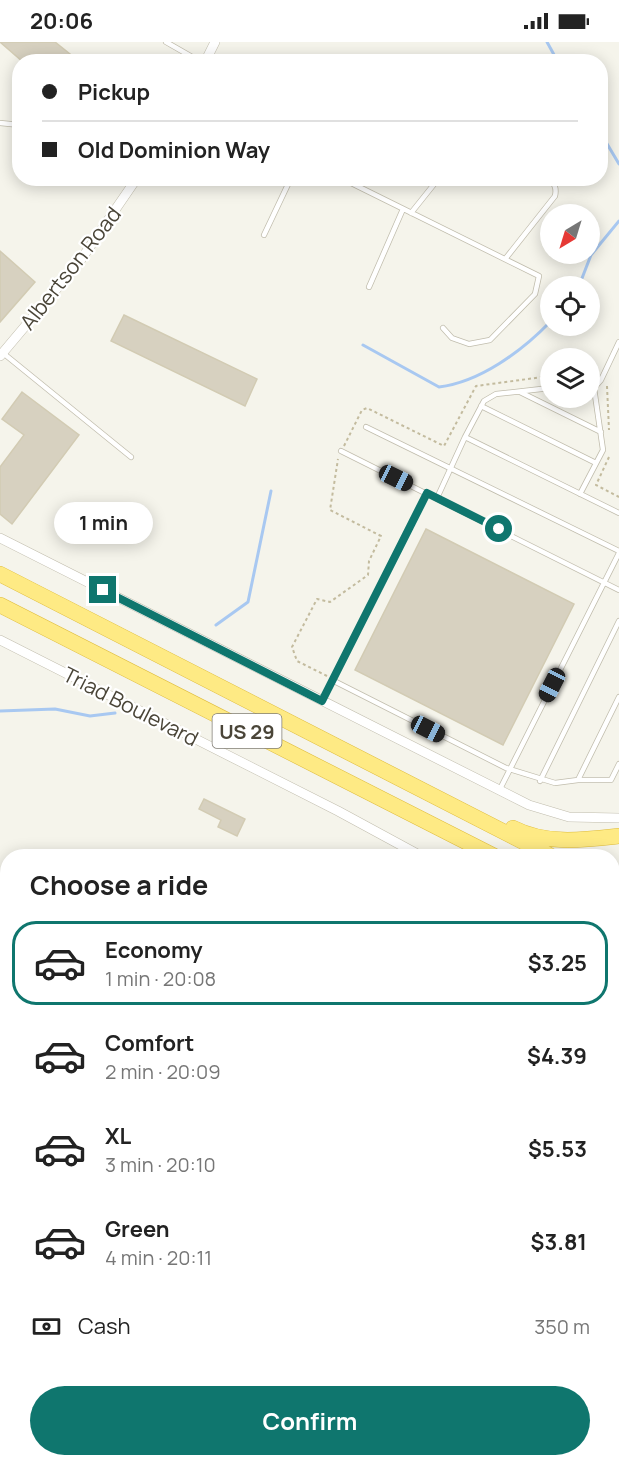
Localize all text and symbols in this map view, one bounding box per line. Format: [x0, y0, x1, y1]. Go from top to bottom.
text: 20:06 [30, 6, 93, 36]
text: Pickup [78, 77, 150, 107]
text: Old Dominion Way [78, 135, 270, 165]
street label: Albertson Road [13, 201, 127, 335]
north arrow [540, 204, 600, 264]
map controls [540, 204, 600, 408]
button: locate [540, 276, 600, 336]
button: layers [540, 348, 600, 408]
car [376, 462, 416, 494]
callout: 1 min [54, 503, 152, 545]
text: 1 min [79, 509, 128, 536]
route start [485, 515, 512, 542]
route end [89, 576, 116, 603]
street label: Triad Boulevard [59, 660, 203, 752]
car [536, 665, 568, 705]
car [408, 713, 448, 745]
road number: US 29 [212, 714, 282, 748]
text: Choose a ride [30, 866, 208, 903]
text: Economy [105, 935, 203, 965]
icon: car [33, 936, 87, 990]
text: $3.25 [528, 948, 587, 978]
text: 1 min · 20:08 [105, 965, 216, 992]
text: Comfort [105, 1028, 194, 1058]
icon: car [33, 1029, 87, 1083]
text: $4.39 [527, 1041, 587, 1071]
text: 2 min · 20:09 [105, 1058, 221, 1085]
text: XL [105, 1121, 131, 1151]
icon: car [33, 1122, 87, 1176]
text: $5.53 [528, 1134, 587, 1164]
text: 3 min · 20:10 [105, 1151, 216, 1178]
text: Green [105, 1214, 170, 1244]
icon: car [33, 1215, 87, 1269]
text: $3.81 [531, 1227, 587, 1257]
text: 4 min · 20:11 [105, 1244, 212, 1271]
icon: cash [30, 1310, 63, 1343]
text: Cash [78, 1311, 131, 1341]
text: 350 m [534, 1313, 590, 1340]
button: Confirm [30, 1386, 590, 1455]

